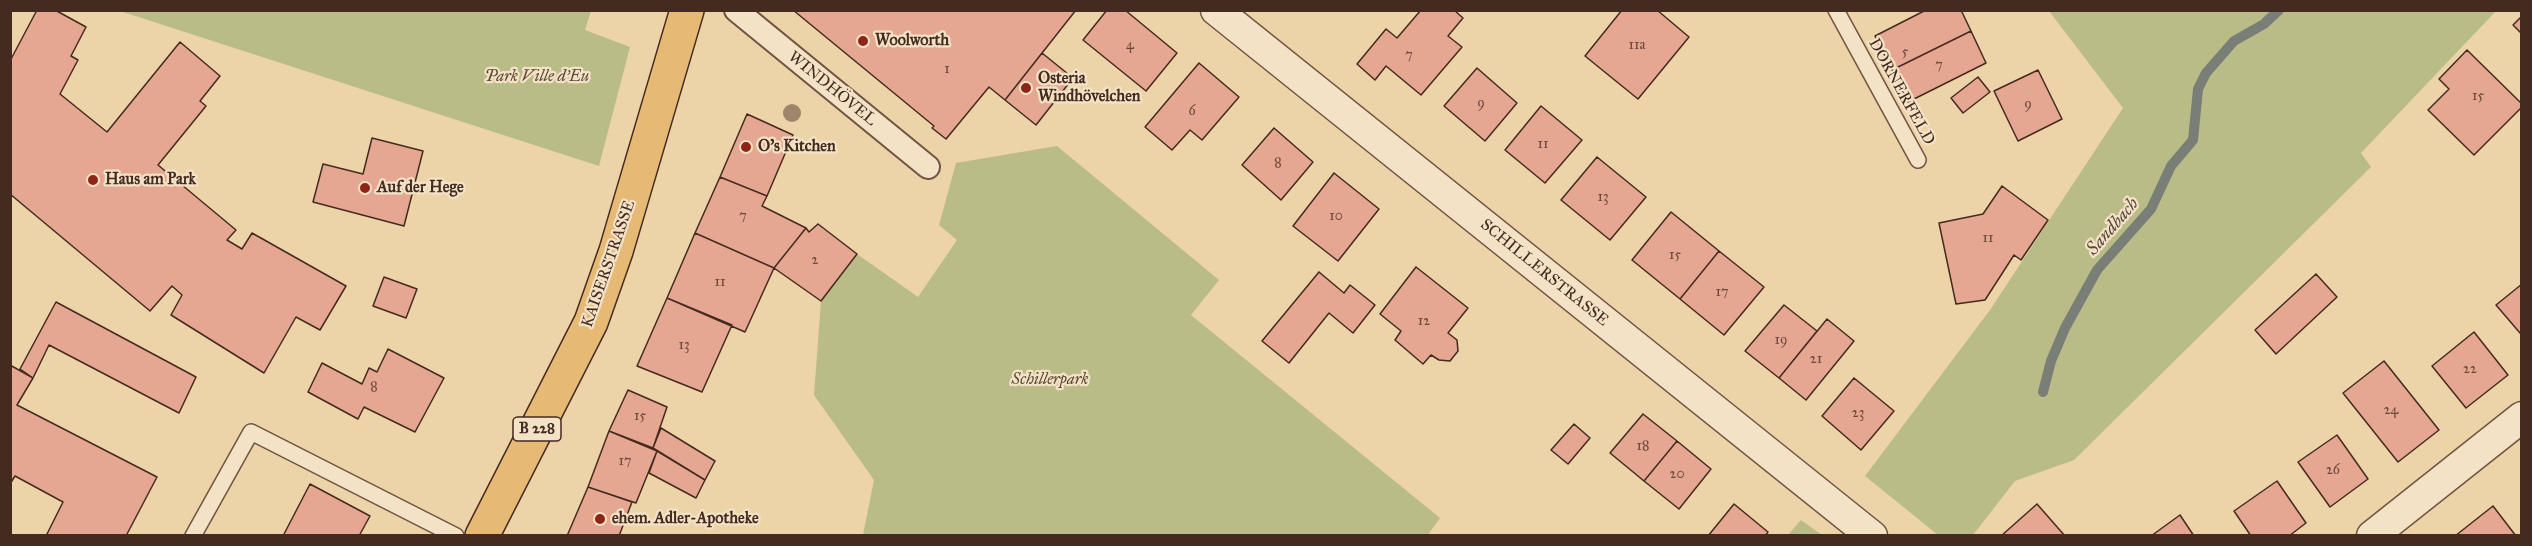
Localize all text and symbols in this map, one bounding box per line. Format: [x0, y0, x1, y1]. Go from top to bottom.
place label: Woolworth [875, 31, 949, 51]
marker: Woolworth [856, 34, 870, 48]
street label: DORNERFELD [1864, 35, 1938, 149]
house number: 4 [1126, 38, 1134, 54]
house number: 11a [1629, 38, 1645, 54]
house number: 5 [1902, 45, 1908, 61]
street label: WINDHÖVEL [784, 48, 880, 130]
house number: 7 [1405, 48, 1413, 64]
house number: 7 [1935, 58, 1943, 74]
house number: 1 [944, 62, 950, 78]
park label: Park Ville d’Eu [485, 67, 589, 87]
place label: Osteria Windhövelchen [1038, 69, 1140, 107]
marker: Osteria Windhövelchen [1019, 81, 1033, 95]
house number: 15 [2472, 89, 2484, 105]
house number: 9 [1477, 96, 1485, 112]
house number: 9 [2024, 97, 2032, 113]
house number: 6 [1188, 104, 1196, 120]
place label: O’s Kitchen [758, 137, 836, 157]
house number: 11 [1537, 137, 1549, 153]
marker: O’s Kitchen [739, 140, 753, 154]
house number: 8 [1274, 156, 1282, 172]
place label: Haus am Park [105, 170, 196, 190]
marker: Haus am Park [86, 173, 100, 187]
place label: Auf der Hege [377, 178, 464, 198]
marker: Auf der Hege [358, 181, 372, 195]
house number: 13 [1597, 190, 1609, 206]
water label: Sandbach [2082, 194, 2144, 260]
street label: KAISERSTRASSE [578, 198, 640, 330]
house number: 7 [739, 209, 747, 225]
house number: 10 [1329, 209, 1343, 225]
street label: SCHILLERSTRASSE [1476, 215, 1612, 331]
house number: 11 [1982, 231, 1994, 247]
house number: 15 [1669, 248, 1681, 264]
house number: 2 [812, 253, 818, 269]
house number: 11 [714, 275, 726, 291]
house number: 17 [1715, 285, 1729, 301]
house number: 12 [1418, 314, 1430, 330]
house number: 19 [1775, 333, 1787, 349]
house number: 13 [678, 338, 690, 354]
house number: 21 [1810, 352, 1822, 368]
house number: 22 [2463, 362, 2477, 378]
park label: Schillerpark [1012, 370, 1088, 390]
house number: 8 [370, 380, 378, 396]
house number: 24 [2384, 403, 2398, 419]
house number: 23 [1852, 406, 1864, 422]
house number: 15 [634, 409, 646, 425]
road number: B 228 [513, 417, 561, 441]
house number: 18 [1637, 439, 1649, 455]
house number: 17 [618, 454, 632, 470]
house number: 26 [2326, 463, 2340, 479]
house number: 20 [1669, 467, 1685, 483]
place label: ehem. Adler-Apotheke [612, 509, 759, 529]
marker: ehem. Adler-Apotheke [593, 512, 607, 526]

